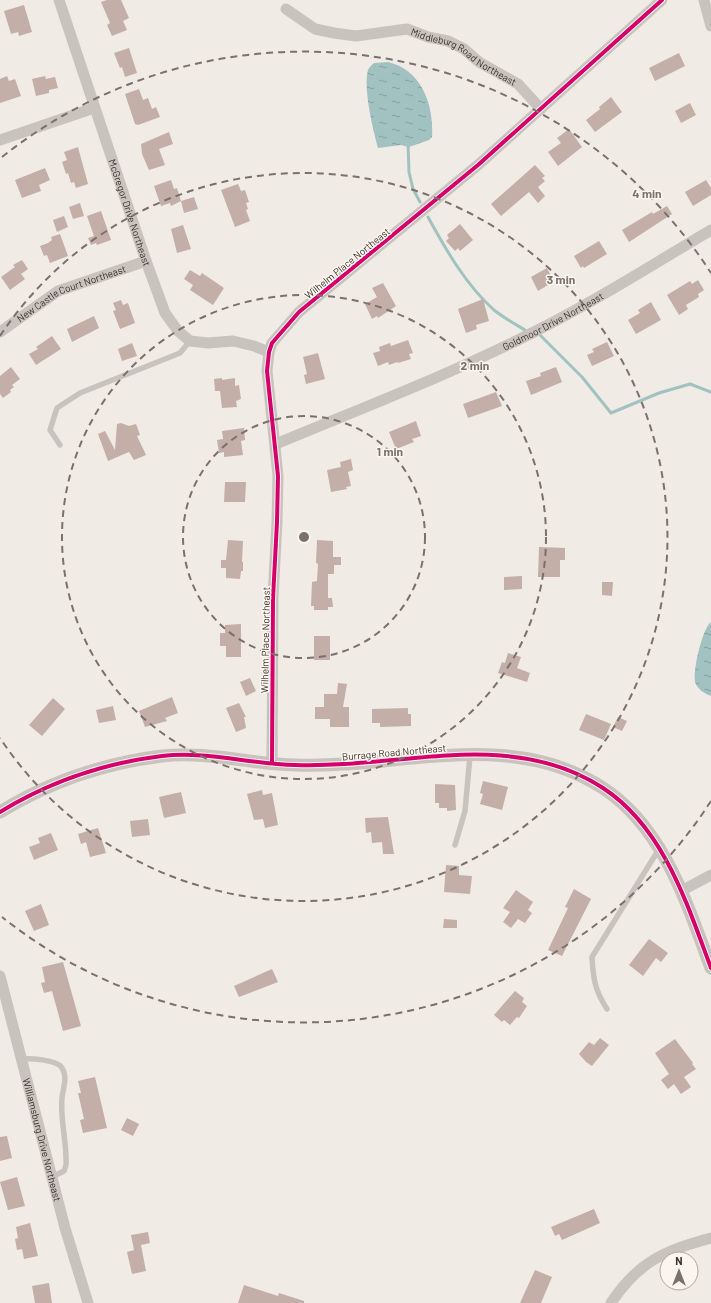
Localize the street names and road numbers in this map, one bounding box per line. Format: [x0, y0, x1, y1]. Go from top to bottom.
street label: Middleburg Road Northeast [409, 25, 519, 88]
street label: McGregor Drive Northeast [106, 157, 153, 268]
street label: Wilhelm Place Northeast [302, 225, 392, 301]
street label: New Castle Court Northeast [14, 262, 128, 324]
street label: Goldmoor Drive Northeast [500, 289, 606, 353]
street label: Wilhelm Place Northeast [258, 586, 272, 693]
street label: Burrage Road Northeast [341, 741, 447, 763]
street label: Williamsburg Drive Northeast [21, 1077, 64, 1203]

